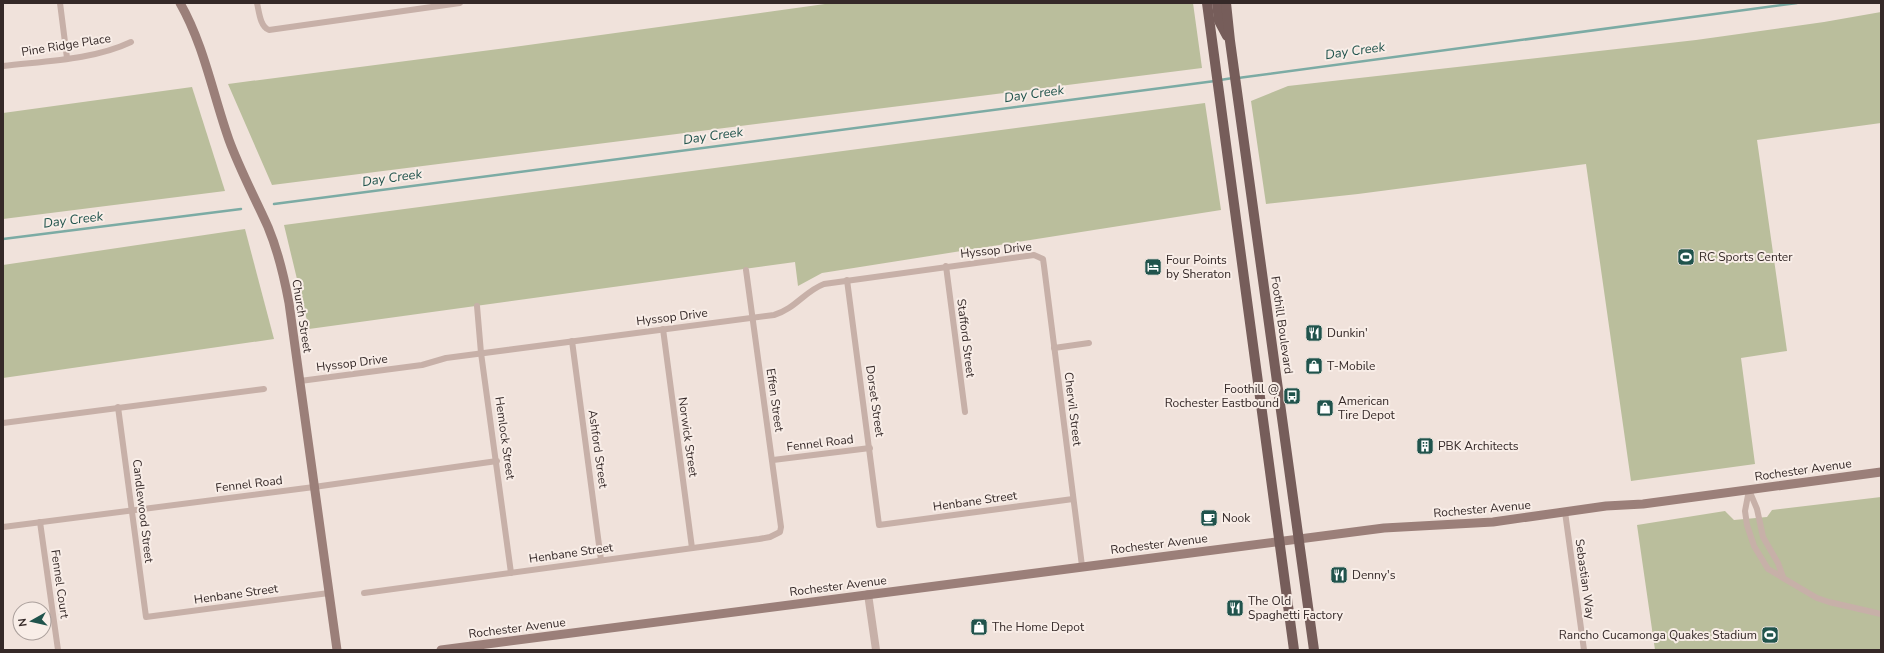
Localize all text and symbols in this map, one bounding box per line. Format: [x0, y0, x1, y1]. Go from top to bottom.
street label: Pine Ridge Place [20, 30, 112, 60]
water label: Day Creek [1324, 38, 1387, 64]
water label: Day Creek [1003, 81, 1066, 107]
water label: Day Creek [682, 123, 745, 149]
water label: Day Creek [361, 165, 424, 191]
water label: Day Creek [42, 207, 104, 233]
street label: Hyssop Drive [959, 238, 1033, 262]
sports icon: RC Sports Center [1676, 247, 1696, 267]
place label: RC Sports Center [1699, 249, 1793, 265]
place label: Four Points by Sheraton [1166, 252, 1231, 282]
hotel icon: Four Points by Sheraton [1143, 257, 1163, 277]
street label: Foothill Boulevard [1267, 275, 1297, 375]
street label: Church Street [288, 278, 316, 355]
street label: Stafford Street [953, 298, 979, 379]
street label: Hyssop Drive [635, 305, 709, 329]
restaurant icon: Dunkin' [1304, 323, 1324, 343]
place label: Dunkin' [1327, 325, 1368, 341]
street label: Hyssop Drive [315, 351, 389, 375]
shop icon: T-Mobile [1304, 356, 1324, 376]
place label: T-Mobile [1327, 358, 1375, 374]
street label: Dorset Street [862, 364, 888, 439]
street label: Effen Street [763, 367, 787, 433]
street label: Chervil Street [1061, 371, 1086, 448]
place label: Foothill @ Rochester Eastbound [1165, 381, 1279, 411]
bus stop icon: Foothill @ Rochester Eastbound [1282, 386, 1302, 406]
place label: American Tire Depot [1338, 393, 1396, 423]
street label: Hemlock Street [491, 396, 519, 481]
street label: Norwick Street [674, 396, 702, 479]
shop icon: American Tire Depot [1315, 398, 1335, 418]
street label: Ashford Street [585, 409, 612, 490]
street label: Fennel Road [786, 431, 854, 455]
building icon: PBK Architects [1415, 436, 1435, 456]
place label: PBK Architects [1438, 438, 1519, 454]
street label: Rochester Avenue [1753, 455, 1853, 485]
street label: Candlewood Street [129, 458, 157, 564]
street label: Fennel Road [215, 472, 283, 496]
street label: Henbane Street [932, 487, 1019, 515]
street label: Rochester Avenue [1433, 497, 1531, 521]
cafe icon: Nook [1199, 508, 1219, 528]
place label: Nook [1222, 510, 1251, 526]
street label: Rochester Avenue [1109, 530, 1209, 558]
street label: Sebastian Way [1571, 538, 1599, 621]
street label: Henbane Street [528, 539, 615, 567]
street label: Fennel Court [47, 549, 73, 620]
restaurant icon: Denny's [1329, 565, 1349, 585]
place label: Denny's [1352, 567, 1396, 583]
street label: Rochester Avenue [788, 572, 888, 600]
street label: Henbane Street [193, 580, 280, 608]
place label: The Old Spaghetti Factory [1248, 593, 1344, 623]
restaurant icon: The Old Spaghetti Factory [1225, 598, 1245, 618]
north arrow [12, 601, 52, 641]
street label: Rochester Avenue [467, 614, 567, 642]
text: N [15, 617, 31, 627]
shop icon: The Home Depot [969, 617, 989, 637]
place label: The Home Depot [992, 619, 1085, 635]
sports icon: Rancho Cucamonga Quakes Stadium [1760, 625, 1780, 645]
place label: Rancho Cucamonga Quakes Stadium [1559, 627, 1757, 643]

